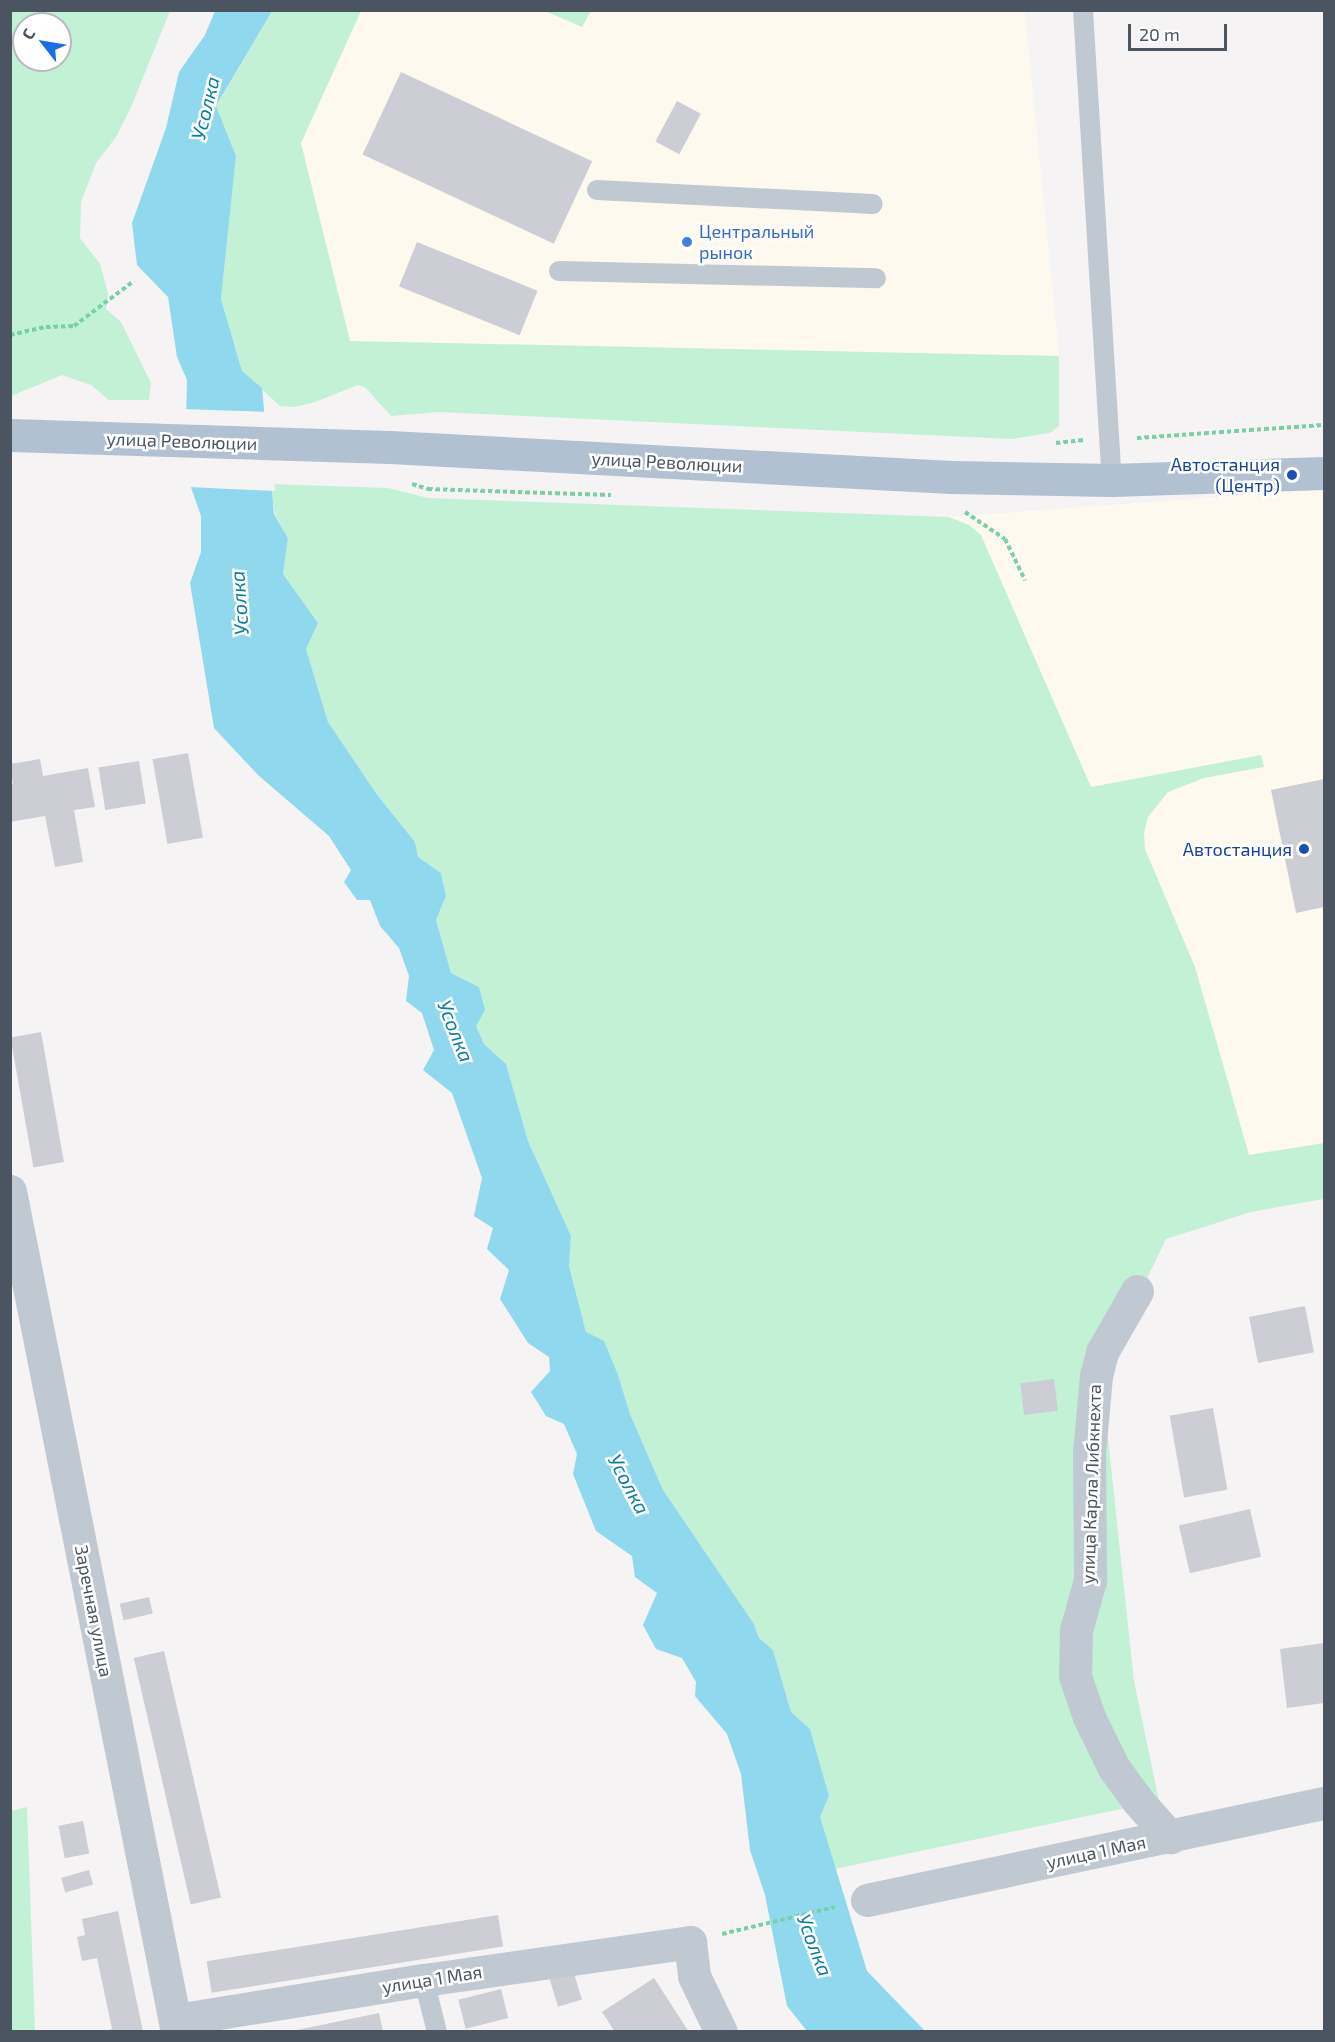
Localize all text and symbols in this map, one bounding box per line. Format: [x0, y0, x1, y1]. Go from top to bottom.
north arrow [12, 12, 72, 72]
scale bar [1131, 12, 1230, 50]
text: 20 m [1139, 23, 1180, 45]
text: С [17, 25, 38, 42]
water label: Усолка [186, 74, 224, 142]
place label: Центральный рынок [699, 221, 814, 264]
marker: Центральный рынок [680, 235, 694, 249]
street label: улица Революции [106, 428, 258, 454]
street label: улица Революции [591, 447, 743, 477]
place label: Автостанция (Центр) [1171, 454, 1280, 496]
marker: Автостанция (Центр) [1285, 468, 1299, 482]
water label: Усолка [225, 570, 253, 636]
place label: Автостанция [1183, 838, 1292, 860]
marker: Автостанция [1297, 842, 1311, 856]
water label: Усолка [433, 997, 479, 1065]
street label: улица Карла Либкнехта [1077, 1384, 1105, 1584]
water label: Усолка [603, 1450, 655, 1518]
street label: Заречная улица [71, 1543, 117, 1679]
street label: улица 1 Мая [1044, 1831, 1148, 1873]
water label: Усолка [792, 1911, 838, 1979]
street label: улица 1 Мая [380, 1960, 484, 1998]

